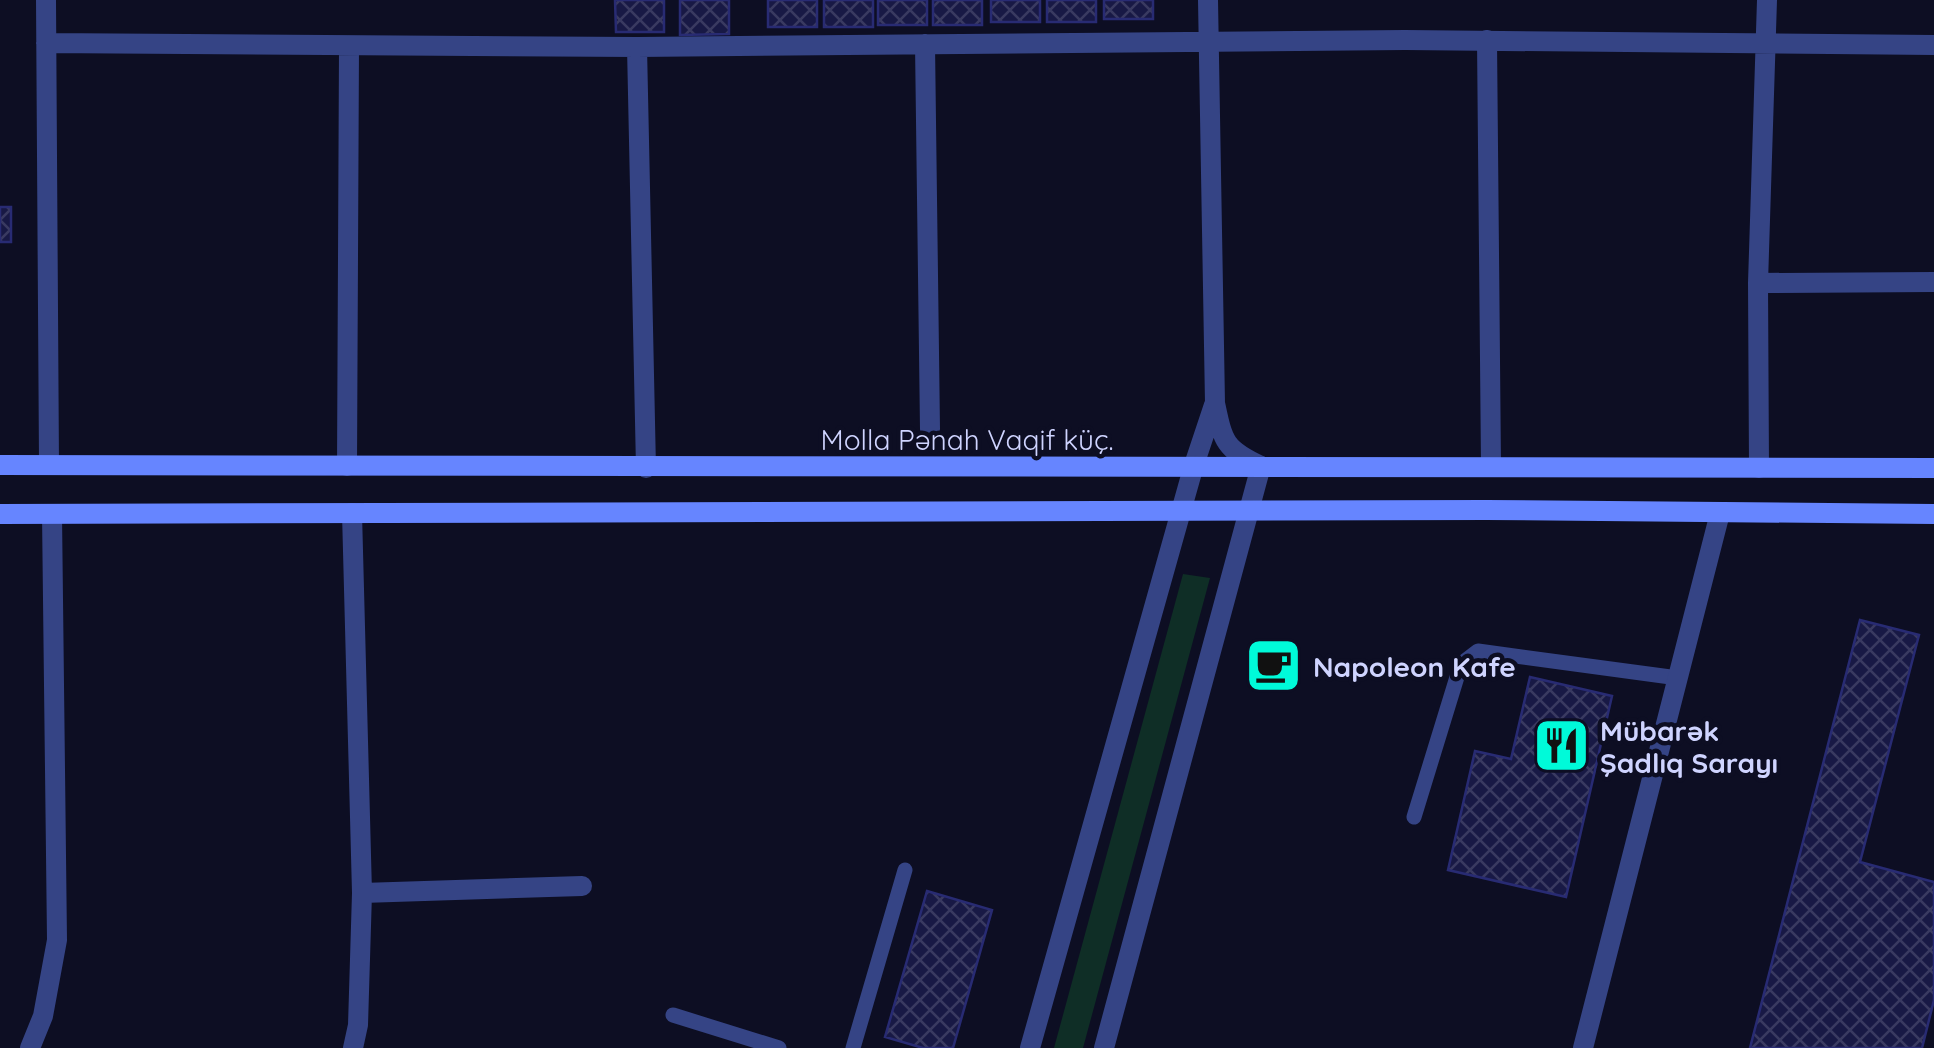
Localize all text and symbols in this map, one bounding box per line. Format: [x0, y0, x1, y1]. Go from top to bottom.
street label: Molla Pənah Vaqif küç. [820, 422, 1114, 457]
cafe icon: Napoleon Kafe [1244, 636, 1304, 696]
place label: Napoleon Kafe [1313, 649, 1516, 684]
place label: Mübarək Şadlıq Sarayı [1600, 713, 1778, 780]
restaurant icon: Mübarək Şadlıq Sarayı [1531, 716, 1591, 776]

